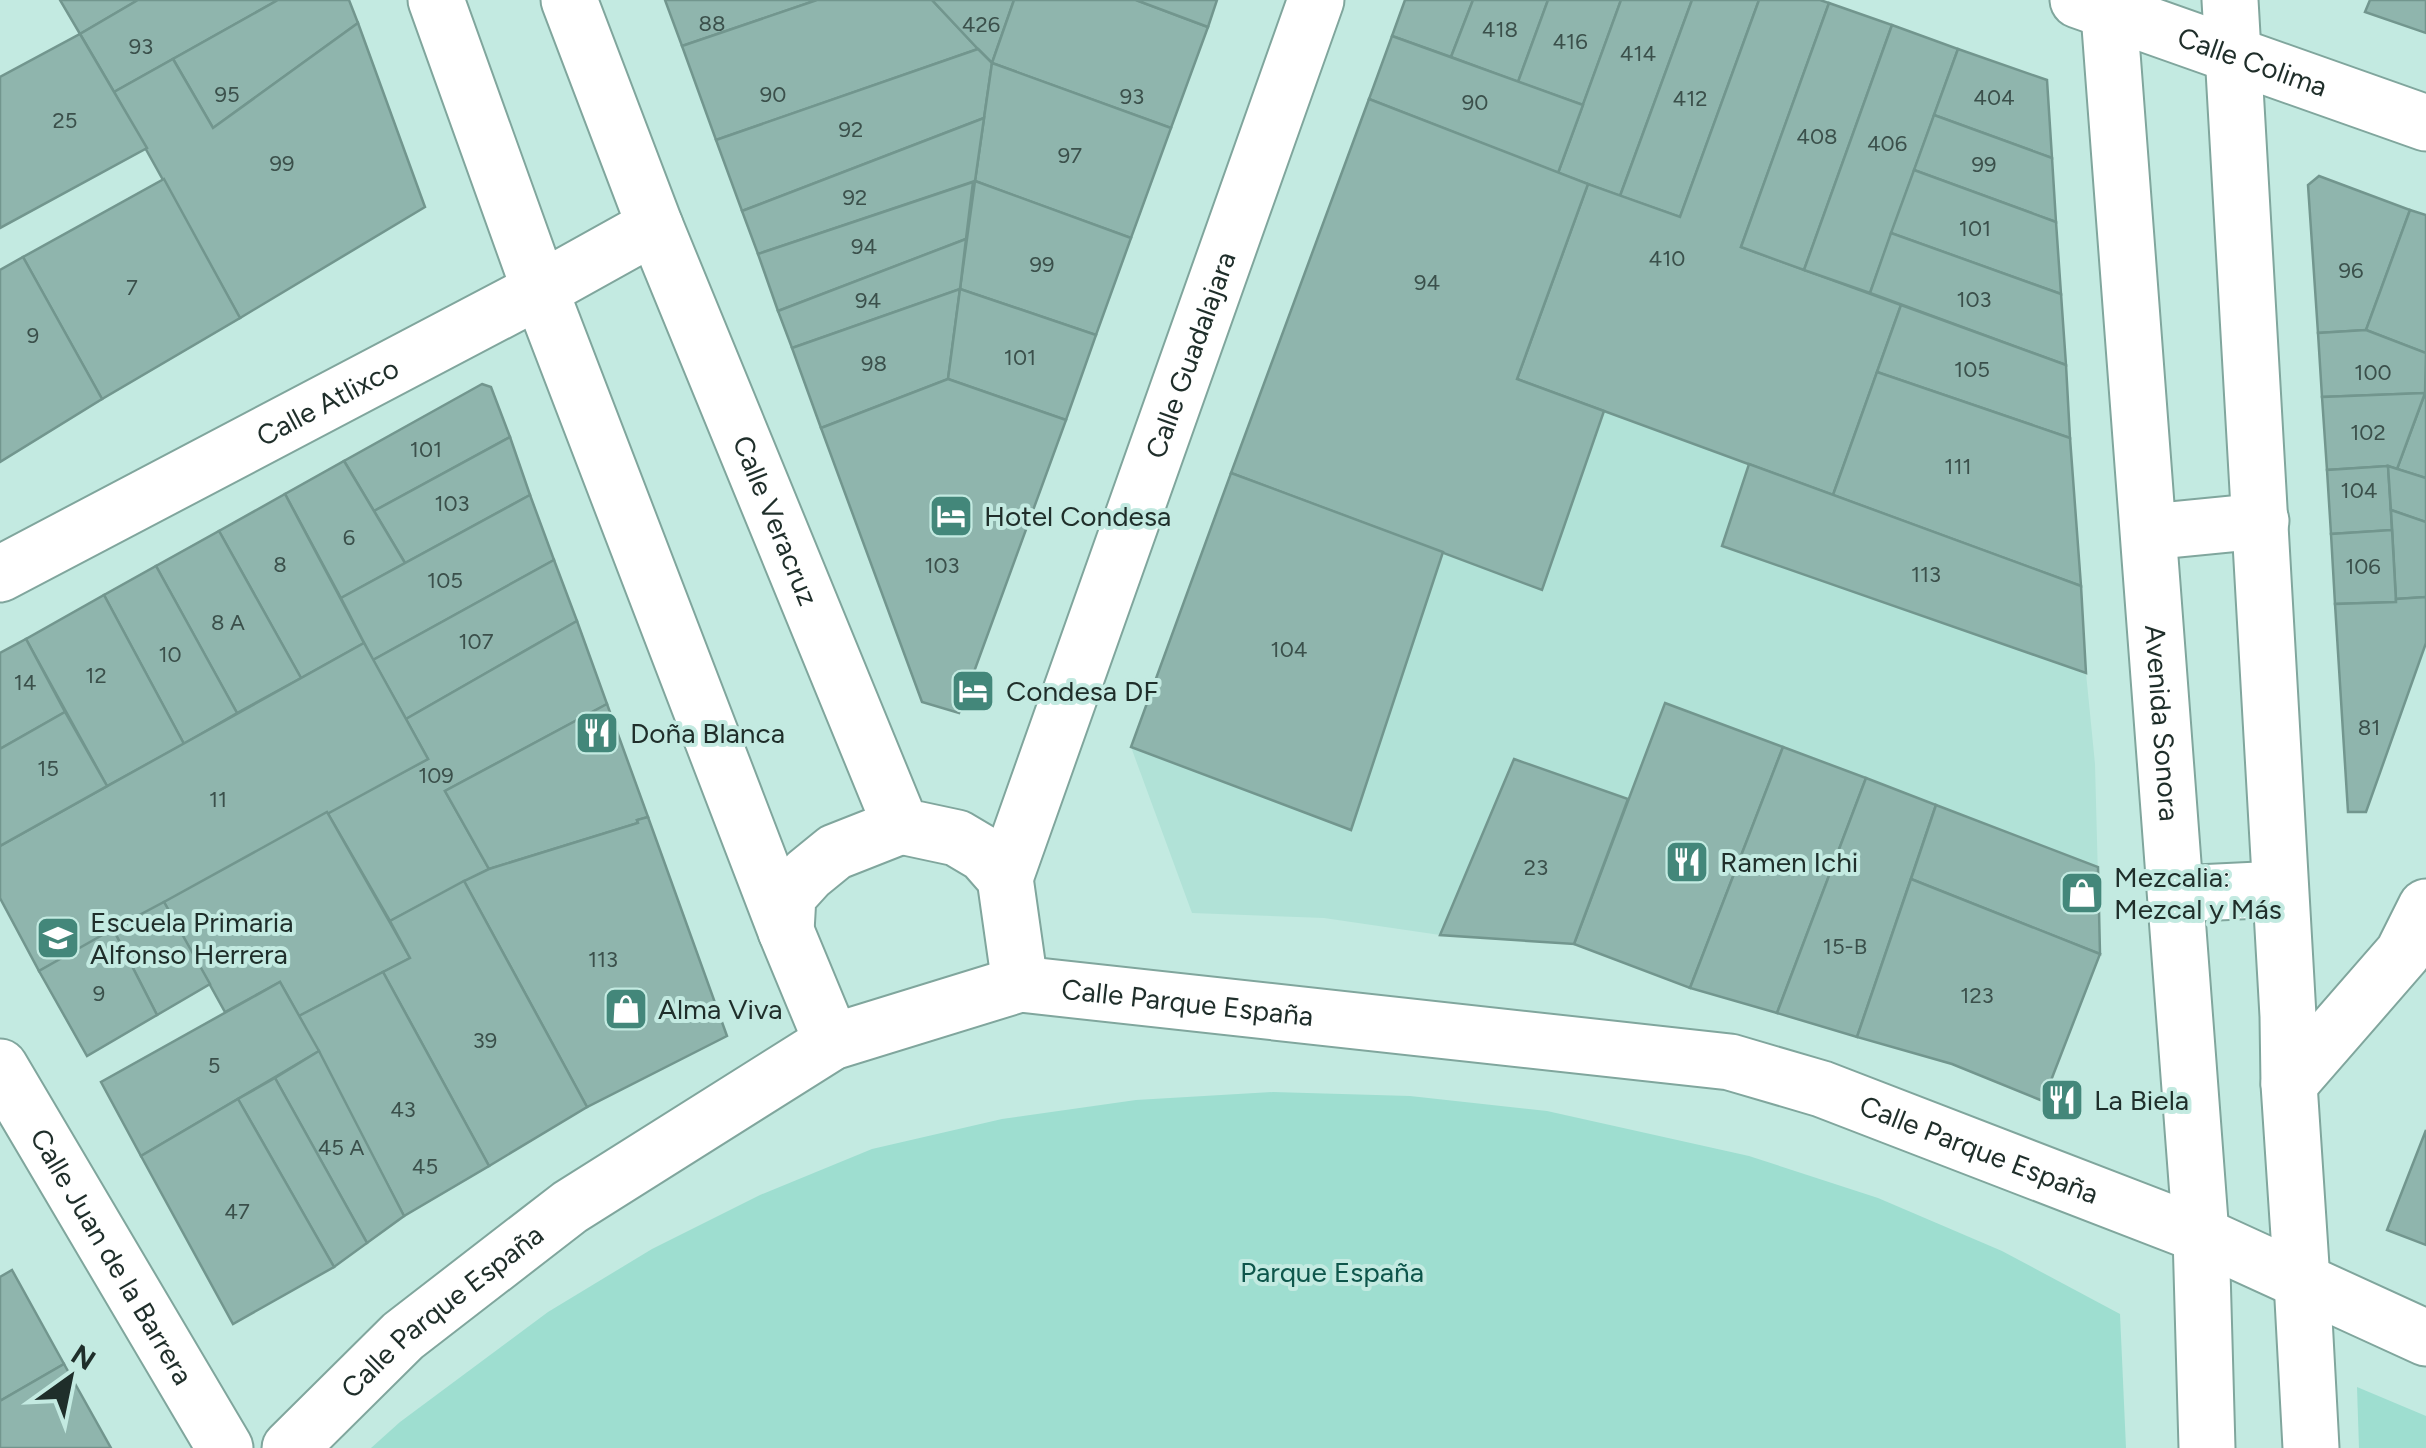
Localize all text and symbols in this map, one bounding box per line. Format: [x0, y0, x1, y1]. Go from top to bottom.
house number: 88 [698, 10, 726, 37]
house number: 426 [962, 11, 1000, 38]
house number: 418 [1482, 16, 1518, 43]
street label: Calle Colima [2173, 20, 2332, 104]
house number: 416 [1552, 28, 1588, 55]
house number: 93 [129, 33, 153, 60]
house number: 414 [1620, 40, 1656, 67]
house number: 95 [214, 81, 240, 108]
house number: 90 [760, 81, 786, 108]
house number: 93 [1120, 83, 1144, 110]
house number: 404 [1973, 84, 2015, 111]
house number: 412 [1672, 85, 1708, 112]
house number: 90 [1462, 89, 1488, 116]
house number: 25 [53, 107, 77, 134]
house number: 92 [839, 116, 863, 143]
house number: 408 [1796, 123, 1838, 150]
house number: 406 [1867, 130, 1907, 157]
house number: 97 [1058, 142, 1082, 169]
house number: 99 [270, 150, 294, 177]
house number: 99 [1972, 151, 1996, 178]
house number: 92 [843, 184, 867, 211]
house number: 101 [1959, 215, 1991, 242]
house number: 94 [851, 233, 877, 260]
house number: 410 [1649, 245, 1685, 272]
street label: Calle Guadalajara [1138, 247, 1243, 463]
house number: 99 [1030, 251, 1054, 278]
house number: 96 [2339, 257, 2363, 284]
house number: 94 [1414, 269, 1440, 296]
house number: 7 [126, 274, 138, 301]
house number: 103 [1956, 286, 1992, 313]
house number: 94 [855, 287, 881, 314]
house number: 9 [27, 322, 39, 349]
house number: 101 [1004, 344, 1036, 371]
street label: Calle Atlixco [251, 350, 404, 453]
house number: 98 [861, 350, 887, 377]
house number: 105 [1954, 356, 1990, 383]
house number: 100 [2354, 359, 2392, 386]
house number: 102 [2350, 419, 2386, 446]
street label: Calle Veracruz [726, 431, 826, 610]
house number: 101 [410, 436, 442, 463]
house number: 111 [1944, 453, 1972, 480]
house number: 104 [2341, 477, 2377, 504]
house number: 103 [434, 490, 470, 517]
hotel icon: Hotel Condesa [928, 493, 974, 539]
place label: Hotel Condesa [984, 499, 1171, 533]
house number: 6 [343, 524, 355, 551]
house number: 8 [273, 551, 287, 578]
house number: 103 [924, 552, 960, 579]
house number: 106 [2345, 553, 2381, 580]
house number: 113 [1911, 561, 1941, 588]
house number: 105 [427, 567, 463, 594]
house number: 8 A [211, 609, 245, 636]
street label: Avenida Sonora [2138, 623, 2187, 822]
house number: 107 [458, 628, 494, 655]
house number: 104 [1271, 636, 1307, 663]
house number: 10 [158, 641, 182, 668]
house number: 12 [85, 662, 107, 689]
hotel icon: Condesa DF [950, 668, 996, 714]
house number: 14 [14, 669, 36, 696]
place label: Condesa DF [1006, 674, 1158, 708]
restaurant icon: Doña Blanca [574, 710, 620, 756]
house number: 81 [2358, 714, 2380, 741]
place label: Doña Blanca [630, 716, 785, 750]
house number: 15 [37, 755, 59, 782]
house number: 109 [418, 762, 454, 789]
house number: 11 [209, 786, 227, 813]
restaurant icon: Ramen Ichi [1664, 839, 1710, 885]
place label: Ramen Ichi [1720, 845, 1858, 879]
house number: 23 [1524, 854, 1548, 881]
place label: Mezcalia: Mezcal y Más [2114, 860, 2282, 926]
shop icon: Mezcalia: Mezcal y Más [2059, 870, 2105, 916]
place label: Escuela Primaria Alfonso Herrera [90, 905, 293, 971]
school or university icon: Escuela Primaria Alfonso Herrera [35, 915, 81, 961]
house number: 15-B [1823, 933, 1867, 960]
house number: 113 [588, 946, 618, 973]
street label: Calle Parque España [1060, 972, 1315, 1033]
house number: 9 [93, 980, 105, 1007]
house number: 123 [1960, 982, 1994, 1009]
shop icon: Alma Viva [603, 986, 649, 1032]
place label: Alma Viva [658, 992, 783, 1026]
house number: 39 [473, 1027, 497, 1054]
house number: 5 [208, 1052, 220, 1079]
restaurant icon: La Biela [2039, 1077, 2085, 1123]
place label: La Biela [2094, 1083, 2189, 1117]
street label: Calle Parque España [1855, 1088, 2103, 1211]
house number: 43 [390, 1096, 416, 1123]
street label: Calle Juan de la Barrera [23, 1122, 201, 1390]
house number: 45 A [318, 1134, 364, 1161]
house number: 45 [412, 1153, 438, 1180]
house number: 47 [224, 1198, 250, 1225]
street label: Calle Parque España [334, 1217, 550, 1405]
park label: Parque España [1240, 1255, 1424, 1289]
north arrow [20, 1328, 120, 1428]
text: N [65, 1337, 102, 1377]

